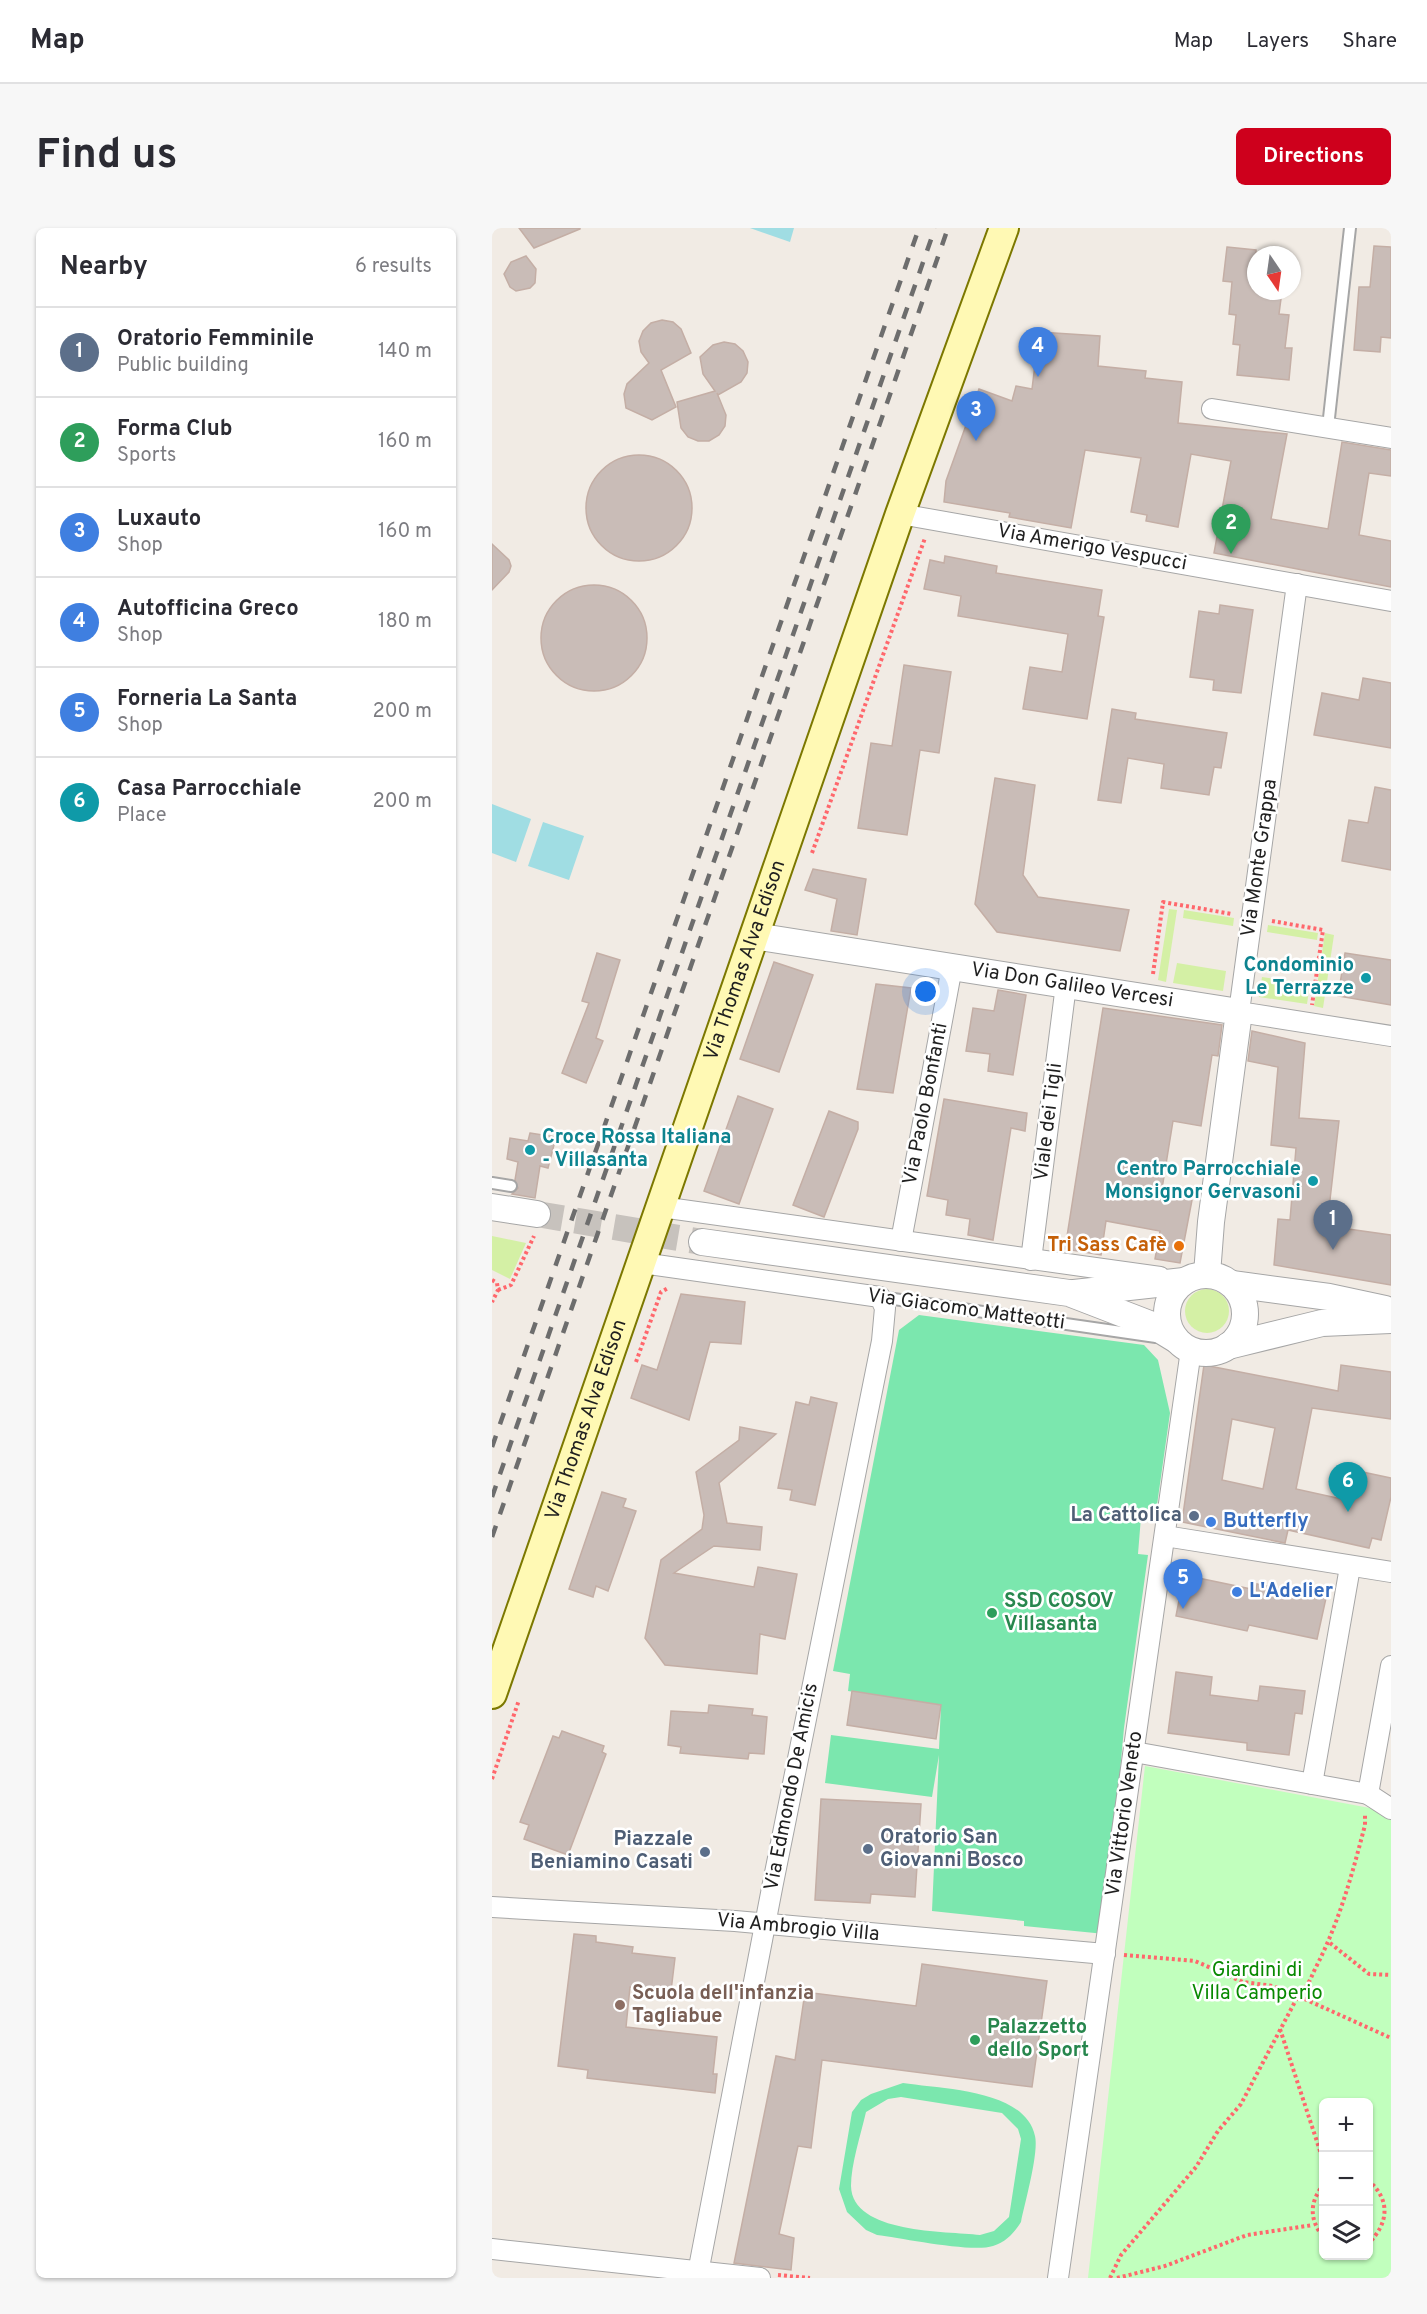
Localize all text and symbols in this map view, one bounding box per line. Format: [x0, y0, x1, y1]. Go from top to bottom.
text: Map [30, 23, 85, 59]
text: Map [1174, 28, 1213, 55]
text: Layers [1246, 28, 1309, 55]
text: Share [1342, 28, 1397, 55]
button: Directions [1236, 128, 1391, 185]
text: Find us [36, 130, 177, 183]
north arrow [1247, 246, 1301, 300]
text: Nearby [60, 251, 148, 284]
text: 6 results [355, 254, 432, 280]
text: Oratorio Femminile [117, 326, 314, 353]
pin: 4 [1018, 328, 1058, 377]
text: 1 [76, 339, 84, 365]
text: 140 m [378, 339, 432, 365]
text: Public building [117, 353, 249, 379]
pin: 3 [956, 392, 996, 441]
text: Forma Club [117, 416, 232, 443]
text: 2 [73, 429, 86, 455]
text: 160 m [378, 429, 432, 455]
text: Sports [117, 443, 177, 469]
pin: 2 [1212, 504, 1250, 554]
text: Luxauto [117, 506, 201, 533]
text: 3 [74, 519, 86, 545]
text: 160 m [378, 519, 432, 545]
street label: Via Amerigo Vespucci [995, 519, 1189, 577]
text: Shop [117, 533, 163, 559]
text: Autofficina Greco [117, 596, 299, 623]
text: 4 [73, 609, 86, 635]
text: 180 m [378, 609, 432, 635]
text: Shop [117, 623, 163, 649]
text: Forneria La Santa [117, 686, 297, 713]
text: 5 [73, 699, 86, 725]
text: 200 m [373, 699, 432, 725]
text: Shop [117, 713, 163, 739]
text: Casa Parrocchiale [117, 776, 302, 803]
street label: Via Monte Grappa [1236, 777, 1284, 939]
text: 6 [73, 789, 86, 815]
text: 200 m [373, 789, 432, 815]
text: Place [117, 803, 167, 829]
street label: Via Thomas Alva Edison [699, 857, 792, 1064]
place label: Condominio Le Terrazze [1244, 953, 1354, 1002]
street label: Via Don Galileo Vercesi [969, 957, 1175, 1015]
marker: Condominio Le Terrazze [1359, 971, 1373, 985]
your location [911, 977, 940, 1006]
street label: Via Paolo Bonfanti [898, 1021, 954, 1187]
street label: Viale dei Tigli [1029, 1062, 1069, 1182]
place label: Croce Rossa Italiana - Villasanta [542, 1125, 731, 1174]
marker: Croce Rossa Italiana - Villasanta [523, 1143, 537, 1157]
place label: Centro Parrocchiale Monsignor Gervasoni [1105, 1157, 1301, 1206]
marker: Centro Parrocchiale Monsignor Gervasoni [1306, 1174, 1320, 1188]
pin: 1 [1314, 1200, 1352, 1250]
place label: Tri Sass Cafè [1047, 1233, 1167, 1259]
marker: Tri Sass Cafè [1172, 1239, 1186, 1253]
street label: Via Giacomo Matteotti [866, 1283, 1066, 1337]
street label: Via Thomas Alva Edison [540, 1316, 633, 1524]
pin: 6 [1328, 1462, 1368, 1512]
place label: La Cattolica [1071, 1503, 1182, 1529]
marker: La Cattolica [1187, 1509, 1201, 1523]
place label: Butterfly [1223, 1509, 1309, 1535]
marker: Butterfly [1204, 1515, 1218, 1529]
pin: 5 [1164, 1560, 1202, 1609]
place label: L'Adelier [1249, 1579, 1334, 1605]
marker: L'Adelier [1230, 1585, 1244, 1599]
place label: SSD COSOV Villasanta [1004, 1589, 1114, 1638]
marker: SSD COSOV Villasanta [985, 1606, 999, 1620]
street label: Via Edmondo De Amicis [759, 1681, 825, 1893]
street label: Via Vittorio Veneto [1101, 1730, 1149, 1898]
place label: Oratorio San Giovanni Bosco [880, 1825, 1024, 1874]
place label: Piazzale Beniamino Casati [530, 1827, 693, 1876]
marker: Oratorio San Giovanni Bosco [861, 1842, 875, 1856]
marker: Piazzale Beniamino Casati [698, 1845, 712, 1859]
street label: Via Ambrogio Villa [715, 1908, 881, 1948]
park label: Giardini di Villa Camperio [1191, 1958, 1323, 2007]
place label: Scuola dell'infanzia Tagliabue [632, 1981, 814, 2030]
marker: Scuola dell'infanzia Tagliabue [613, 1998, 627, 2012]
place label: Palazzetto dello Sport [987, 2015, 1089, 2064]
marker: Palazzetto dello Sport [968, 2033, 982, 2047]
map controls [1319, 2098, 1373, 2260]
button: + [1319, 2098, 1373, 2152]
button: − [1319, 2152, 1373, 2206]
button: layers [1319, 2206, 1373, 2260]

